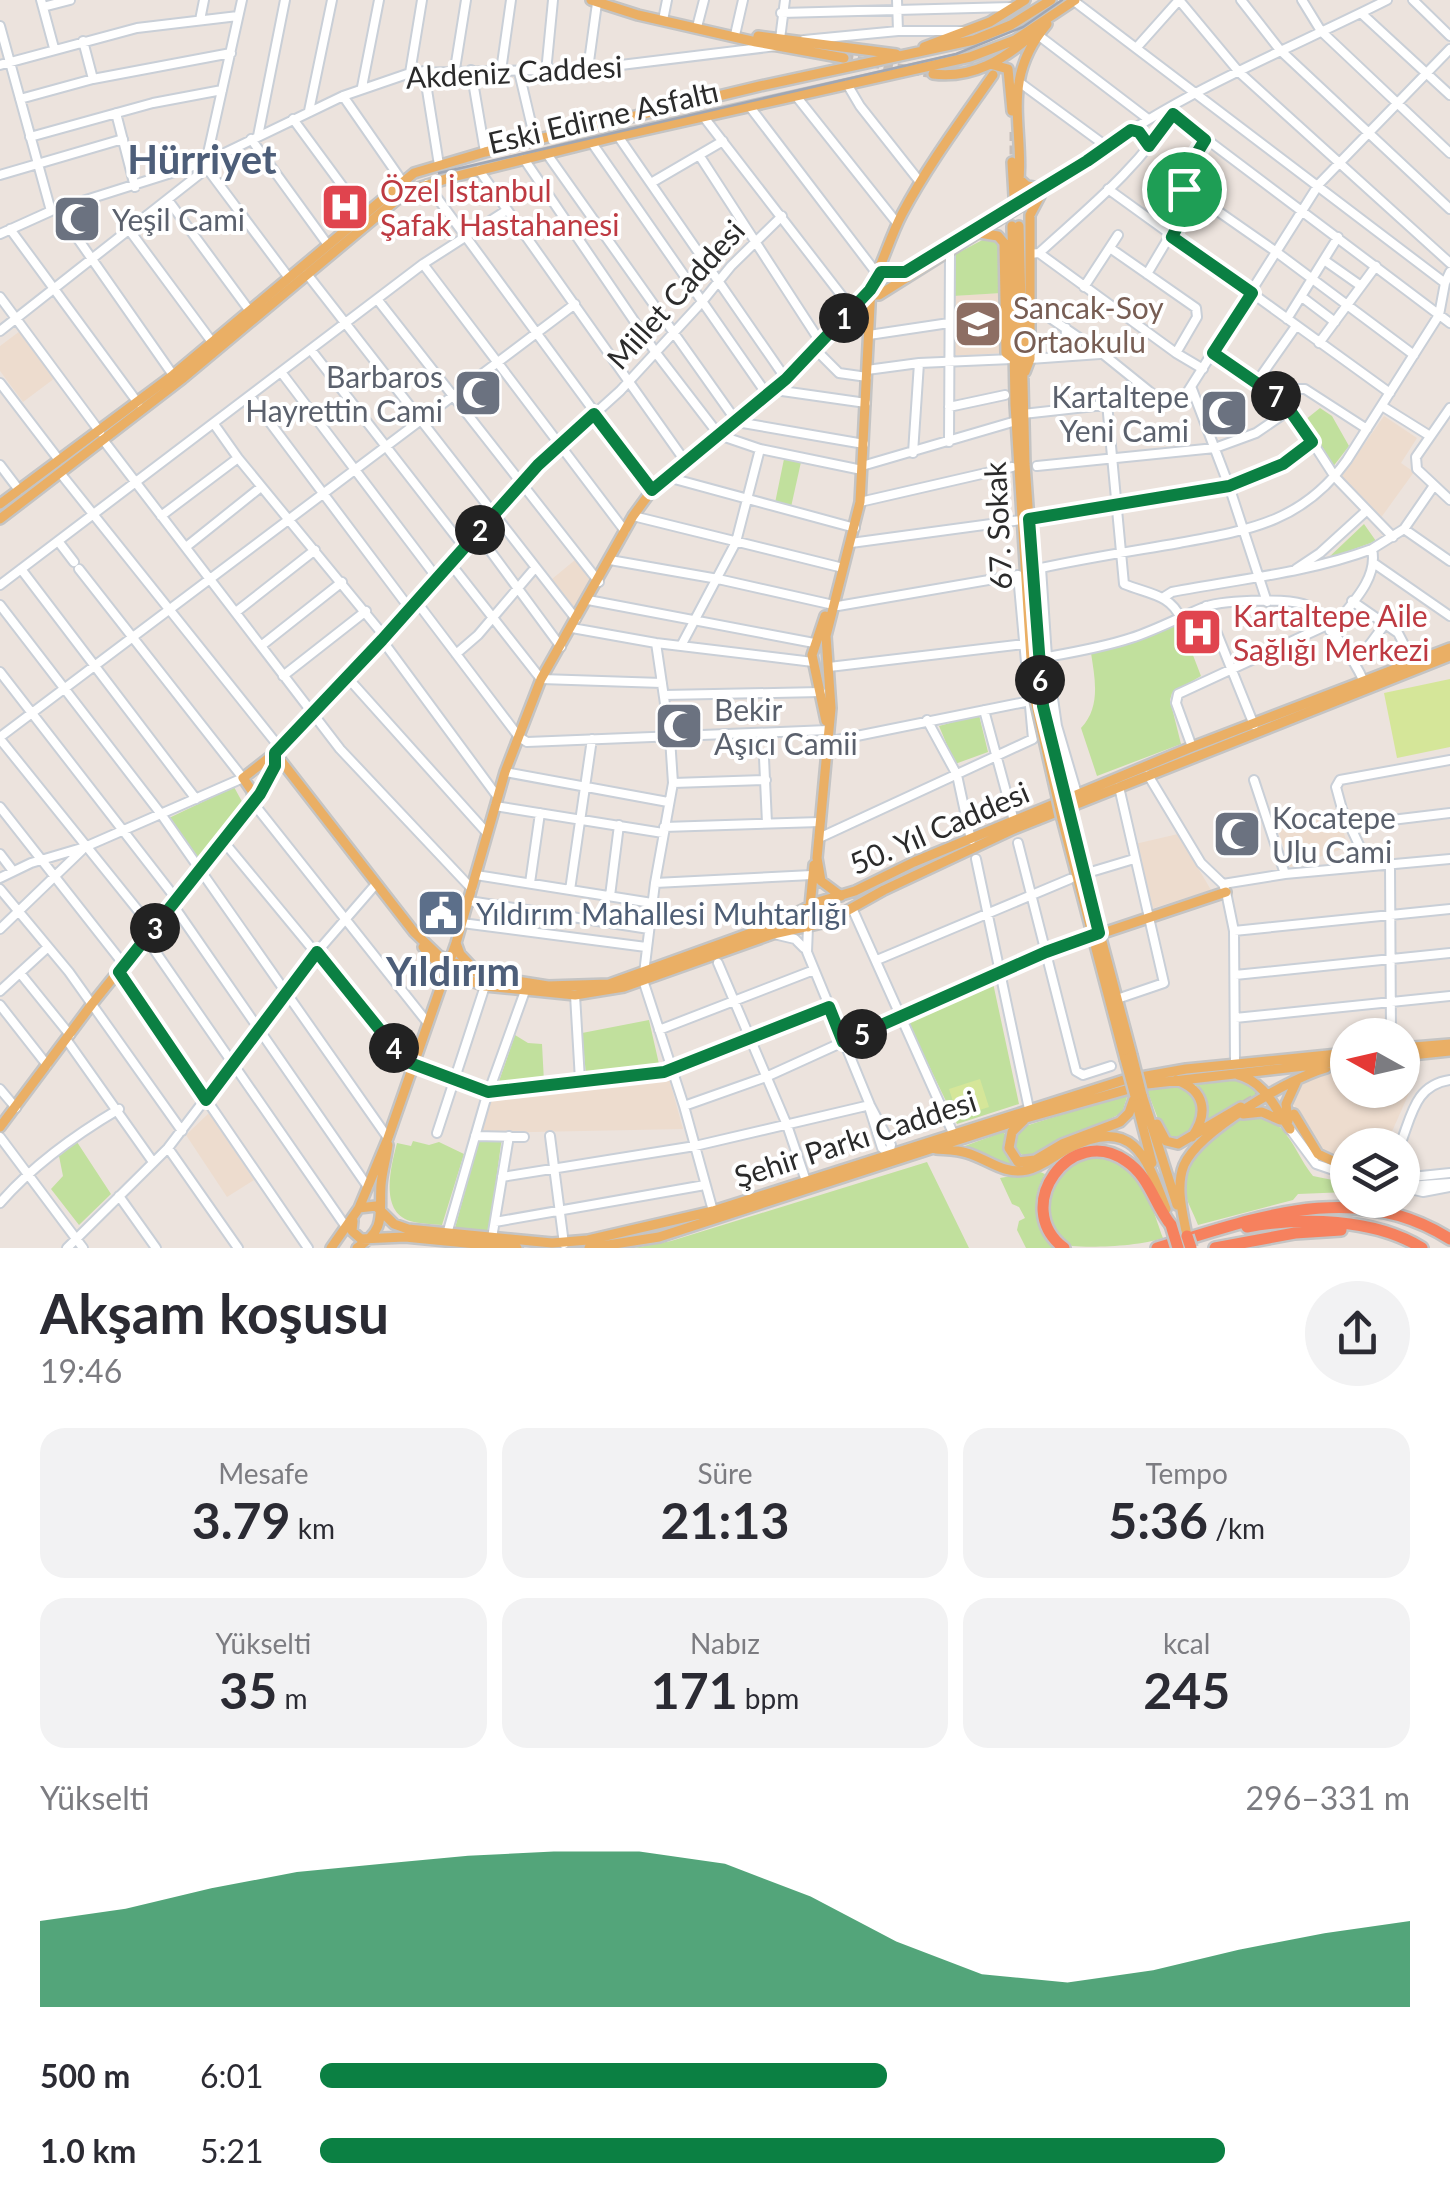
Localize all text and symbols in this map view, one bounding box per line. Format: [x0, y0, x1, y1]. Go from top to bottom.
street label: Akdeniz Caddesi [405, 47, 623, 95]
street label: Eski Edirne Asfaltı [484, 72, 722, 160]
district label: Hürriyet [127, 135, 277, 183]
pin [1142, 147, 1227, 232]
icon: arrive [1157, 162, 1212, 217]
place label: Özel İstanbul Şafak Hastahanesi [380, 172, 619, 242]
hospital icon: Özel İstanbul Şafak Hastahanesi [319, 181, 371, 233]
mosque icon: Yeşil Cami [51, 193, 103, 245]
place label: Yeşil Cami [112, 201, 245, 237]
street label: Millet Caddesi [599, 212, 751, 376]
place label: Sancak-Soy Ortaokulu [1013, 289, 1164, 359]
pin: 1 [819, 293, 869, 343]
school or university icon: Sancak-Soy Ortaokulu [952, 298, 1004, 350]
text: 1 [836, 301, 852, 335]
place label: Barbaros Hayrettin Cami [245, 358, 443, 428]
mosque icon: Barbaros Hayrettin Cami [452, 367, 504, 419]
pin: 7 [1251, 371, 1301, 421]
place label: Kartaltepe Yeni Cami [1051, 378, 1189, 448]
text: 7 [1268, 379, 1284, 413]
mosque icon: Kartaltepe Yeni Cami [1198, 387, 1250, 439]
street label: 67. Sokak [976, 460, 1018, 591]
pin: 2 [455, 505, 505, 555]
text: 2 [472, 513, 488, 547]
place label: Kartaltepe Aile Sağlığı Merkezi [1233, 597, 1430, 667]
hospital icon: Kartaltepe Aile Sağlığı Merkezi [1172, 606, 1224, 658]
pin: 6 [1015, 655, 1065, 705]
text: 6 [1032, 663, 1048, 697]
place label: Bekir Aşıcı Camii [714, 691, 858, 761]
mosque icon: Bekir Aşıcı Camii [653, 700, 705, 752]
street label: 50. Yıl Caddesi [844, 773, 1034, 881]
place label: Kocatepe Ulu Cami [1272, 799, 1396, 869]
mosque icon: Kocatepe Ulu Cami [1211, 808, 1263, 860]
public building icon: Yıldırım Mahallesi Muhtarlığı [415, 887, 467, 939]
place label: Yıldırım Mahallesi Muhtarlığı [476, 895, 847, 931]
pin: 3 [130, 903, 180, 953]
text: 3 [147, 911, 163, 945]
district label: Yıldırım [385, 947, 520, 995]
pin: 5 [837, 1009, 887, 1059]
text: 5 [854, 1017, 870, 1051]
north arrow [1330, 1018, 1420, 1108]
map controls [1330, 1018, 1420, 1218]
pin: 4 [369, 1023, 419, 1073]
text: 4 [386, 1031, 402, 1065]
street label: Şehir Parkı Caddesi [730, 1082, 980, 1194]
button: layers [1330, 1128, 1420, 1218]
text: Akşam koşusu [40, 1280, 389, 1346]
button: share [1305, 1281, 1410, 1386]
text: 19:46 [40, 1351, 122, 1390]
text: Mesafe [218, 1456, 308, 1490]
text: Süre [698, 1456, 752, 1490]
text: Tempo [1145, 1456, 1228, 1490]
text: 3.79 [192, 1490, 291, 1550]
text: 21:13 [661, 1490, 789, 1550]
text: 5:36 [1108, 1490, 1208, 1550]
text: km [291, 1511, 335, 1545]
text: /km [1208, 1511, 1265, 1545]
text: Yükselti [215, 1626, 311, 1660]
text: Nabız [690, 1626, 760, 1660]
text: kcal [1163, 1626, 1210, 1660]
text: 35 [219, 1660, 277, 1720]
text: 171 [651, 1660, 738, 1720]
text: 245 [1143, 1660, 1230, 1720]
text: m [277, 1681, 307, 1715]
text: bpm [738, 1681, 799, 1715]
text: Yükselti [40, 1778, 149, 1817]
text: 296–331 m [1246, 1778, 1410, 1817]
text: 500 m [40, 2056, 130, 2095]
text: 6:01 [200, 2056, 264, 2095]
text: 1.0 km [40, 2131, 136, 2170]
text: 5:21 [200, 2131, 264, 2170]

